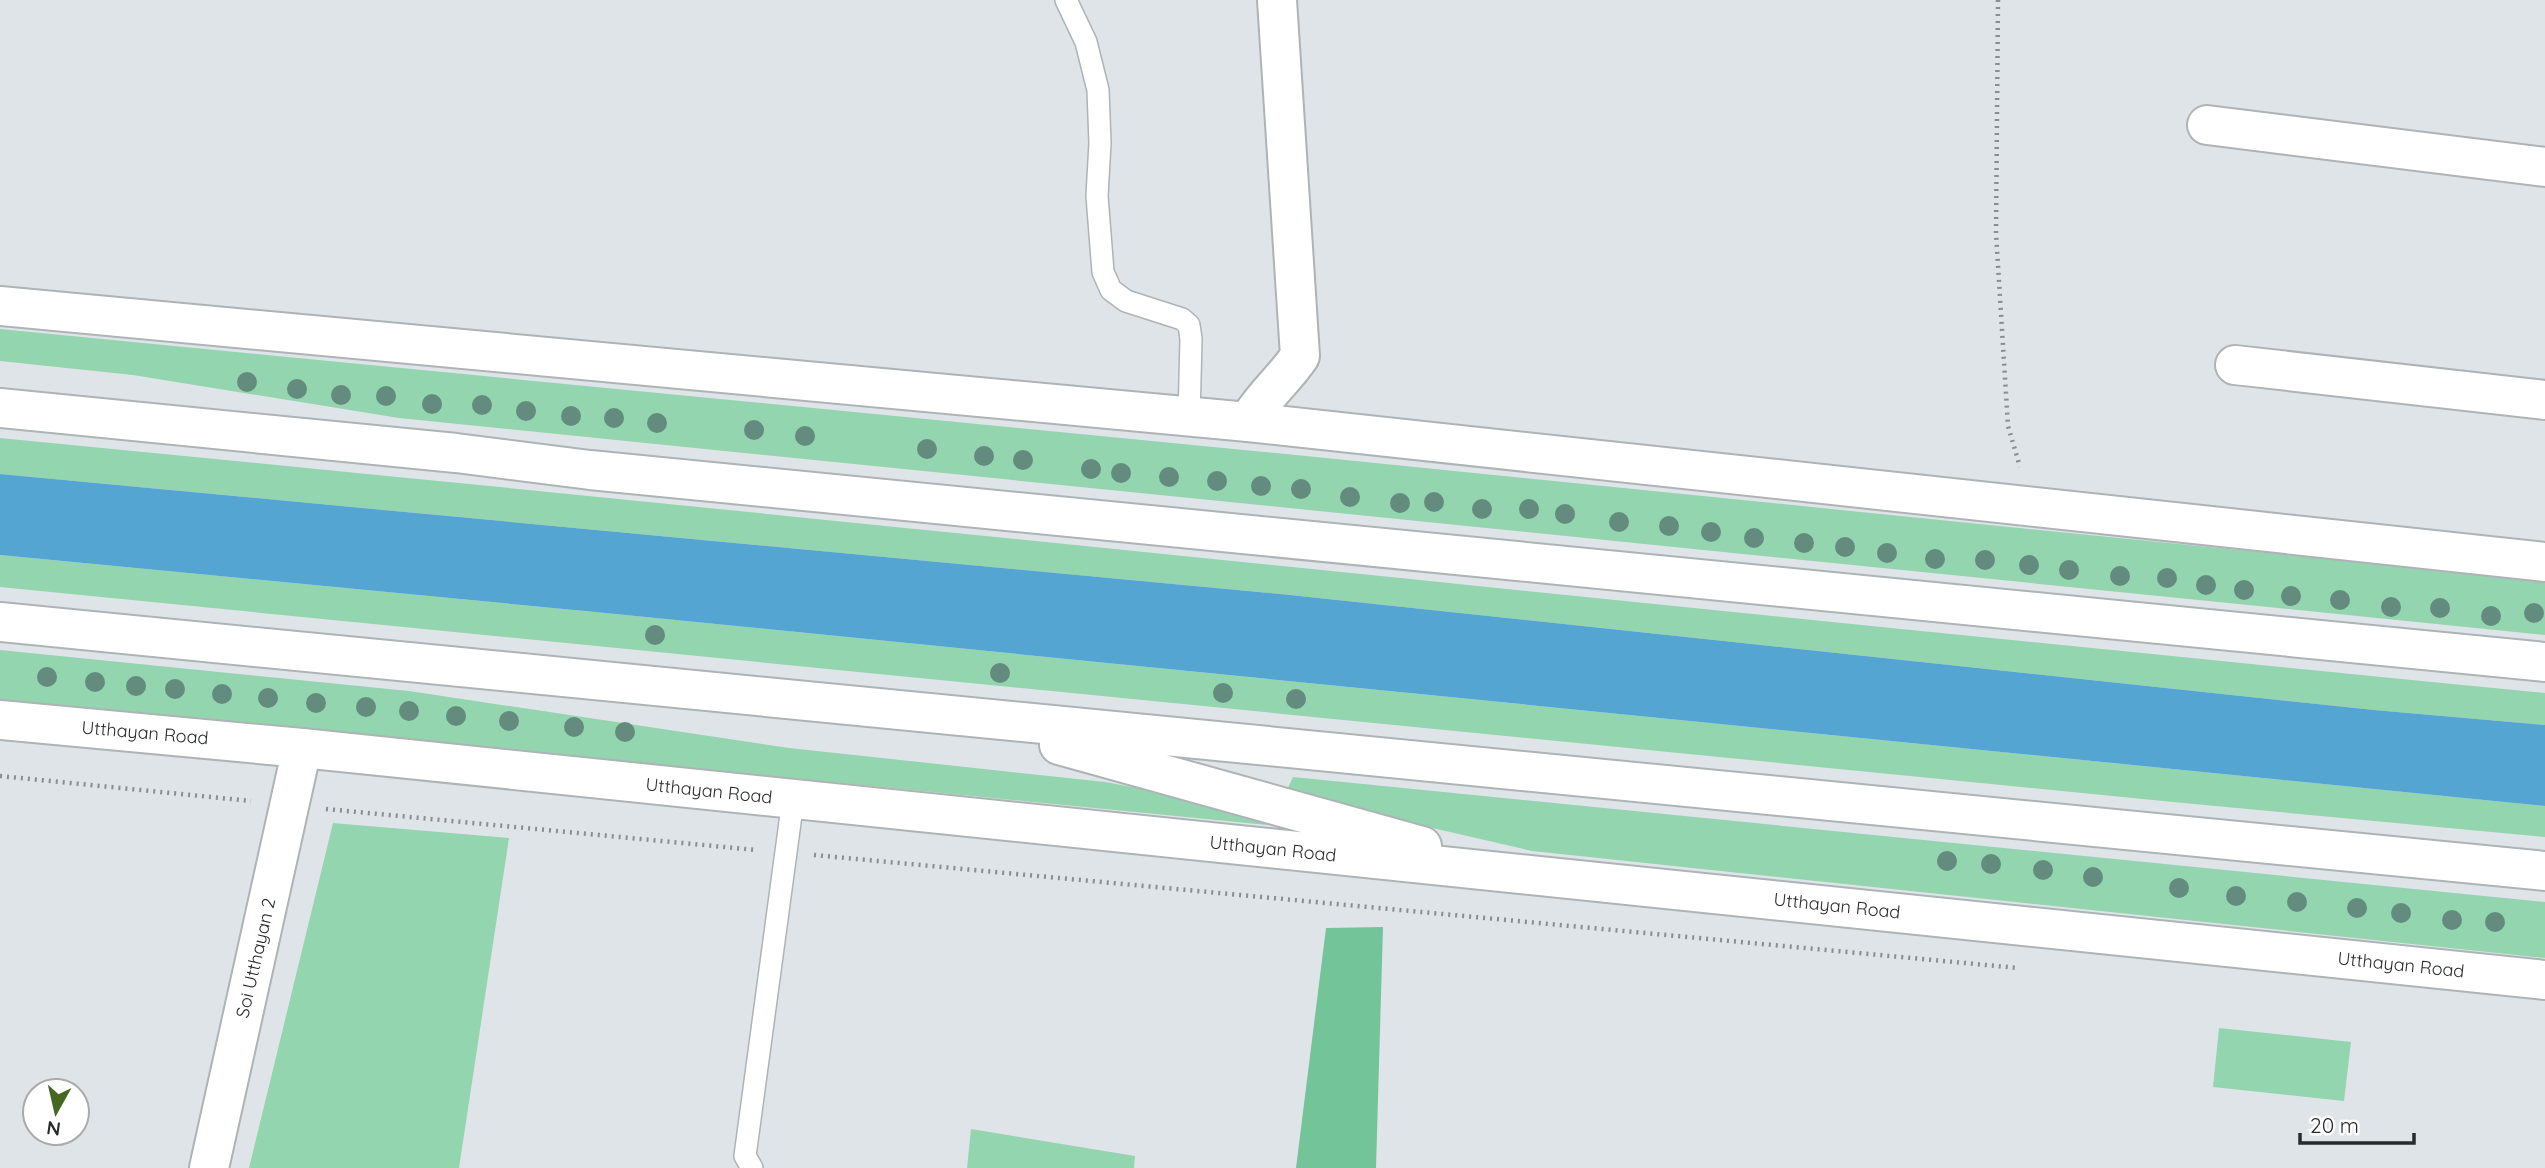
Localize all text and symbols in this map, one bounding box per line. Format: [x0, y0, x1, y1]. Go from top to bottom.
street label: Utthayan Road [81, 715, 209, 750]
street label: Utthayan Road [645, 772, 774, 809]
street label: Utthayan Road [1209, 830, 1338, 867]
street label: Utthayan Road [1773, 887, 1902, 924]
street label: Soi Utthayan 2 [231, 896, 280, 1020]
street label: Utthayan Road [2337, 946, 2466, 983]
north arrow [21, 1077, 91, 1147]
scale bar [2300, 1102, 2414, 1146]
text: 20 m [2310, 1112, 2359, 1138]
text: N [45, 1116, 62, 1142]

